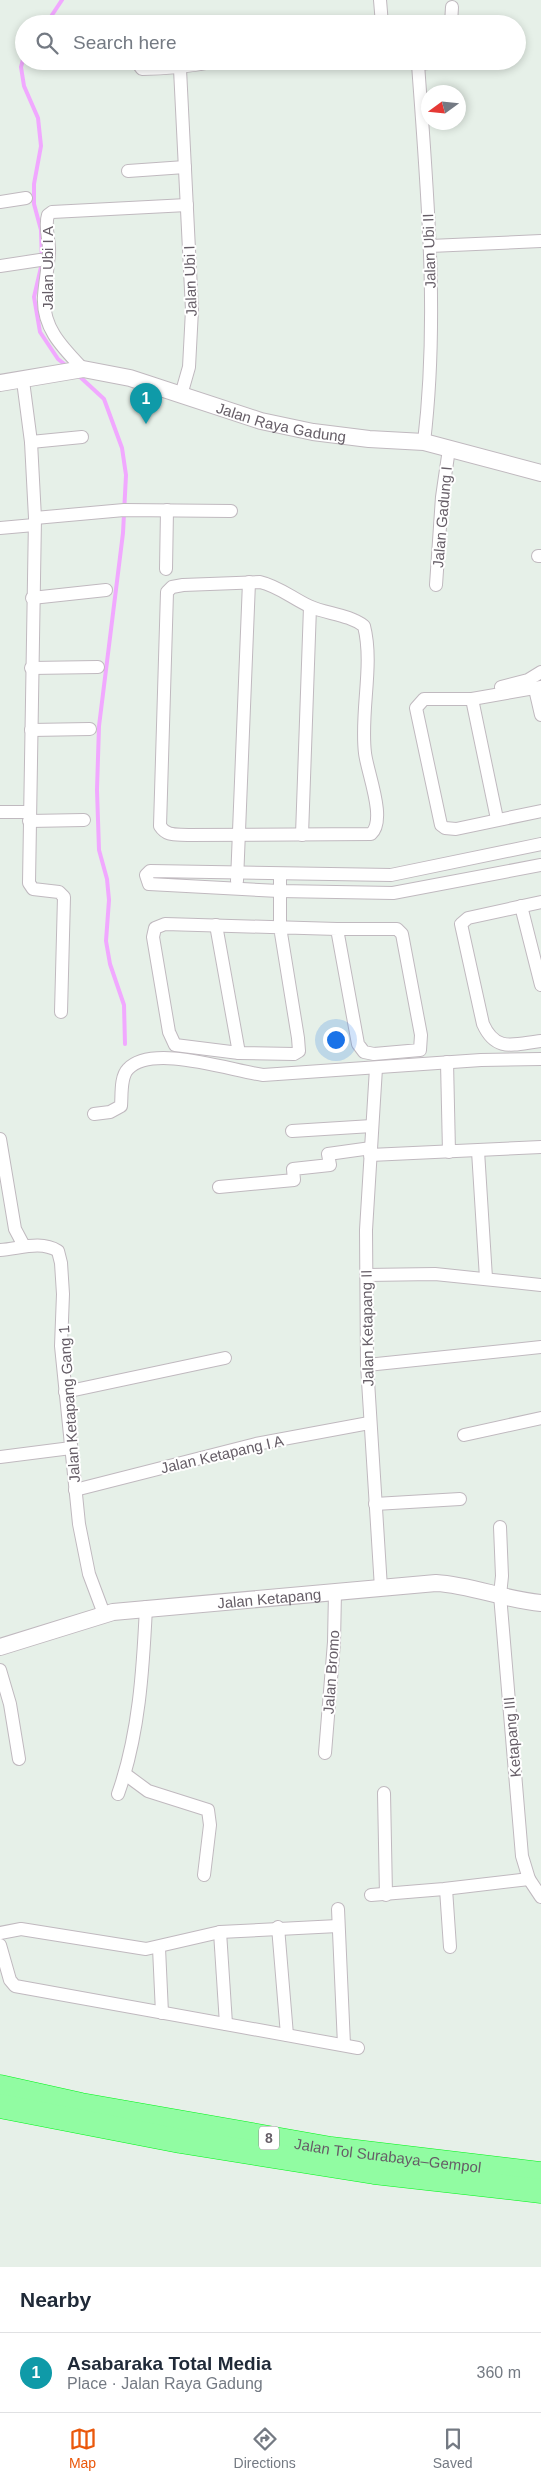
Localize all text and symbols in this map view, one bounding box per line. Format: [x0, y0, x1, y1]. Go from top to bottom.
search box [15, 15, 526, 70]
icon: search [33, 29, 61, 57]
text: Search here [73, 32, 177, 53]
north arrow [421, 85, 466, 130]
street label: Jalan Ubi II [419, 213, 439, 289]
street label: Jalan Ubi I A [39, 226, 56, 310]
street label: Jalan Ubi I [180, 245, 200, 317]
pin: 1 [130, 383, 162, 424]
street label: Jalan Raya Gadung [214, 399, 347, 445]
street label: Jalan Gadung I [429, 466, 455, 568]
your location [323, 1027, 349, 1053]
street label: Jalan Ketapang II [357, 1269, 377, 1387]
street label: Jalan Ketapang Gang 1 [55, 1325, 83, 1483]
street label: Jalan Ketapang I A [159, 1432, 285, 1476]
street label: Jalan Ketapang [216, 1585, 322, 1611]
street label: Jalan Bromo [320, 1629, 342, 1715]
street label: Ketapang III [500, 1696, 524, 1778]
road number: 8 [259, 2126, 279, 2150]
street label: Jalan Tol Surabaya–Gempol [293, 2134, 482, 2175]
text: Nearby [20, 2288, 91, 2311]
text: Asabaraka Total Media [67, 2353, 272, 2374]
text: 1 [32, 2364, 40, 2381]
text: 360 m [477, 2364, 521, 2381]
text: Place · Jalan Raya Gadung [67, 2375, 263, 2392]
tab: Map [69, 2425, 97, 2471]
tab: Directions [234, 2425, 296, 2471]
tab: Saved [433, 2425, 472, 2471]

